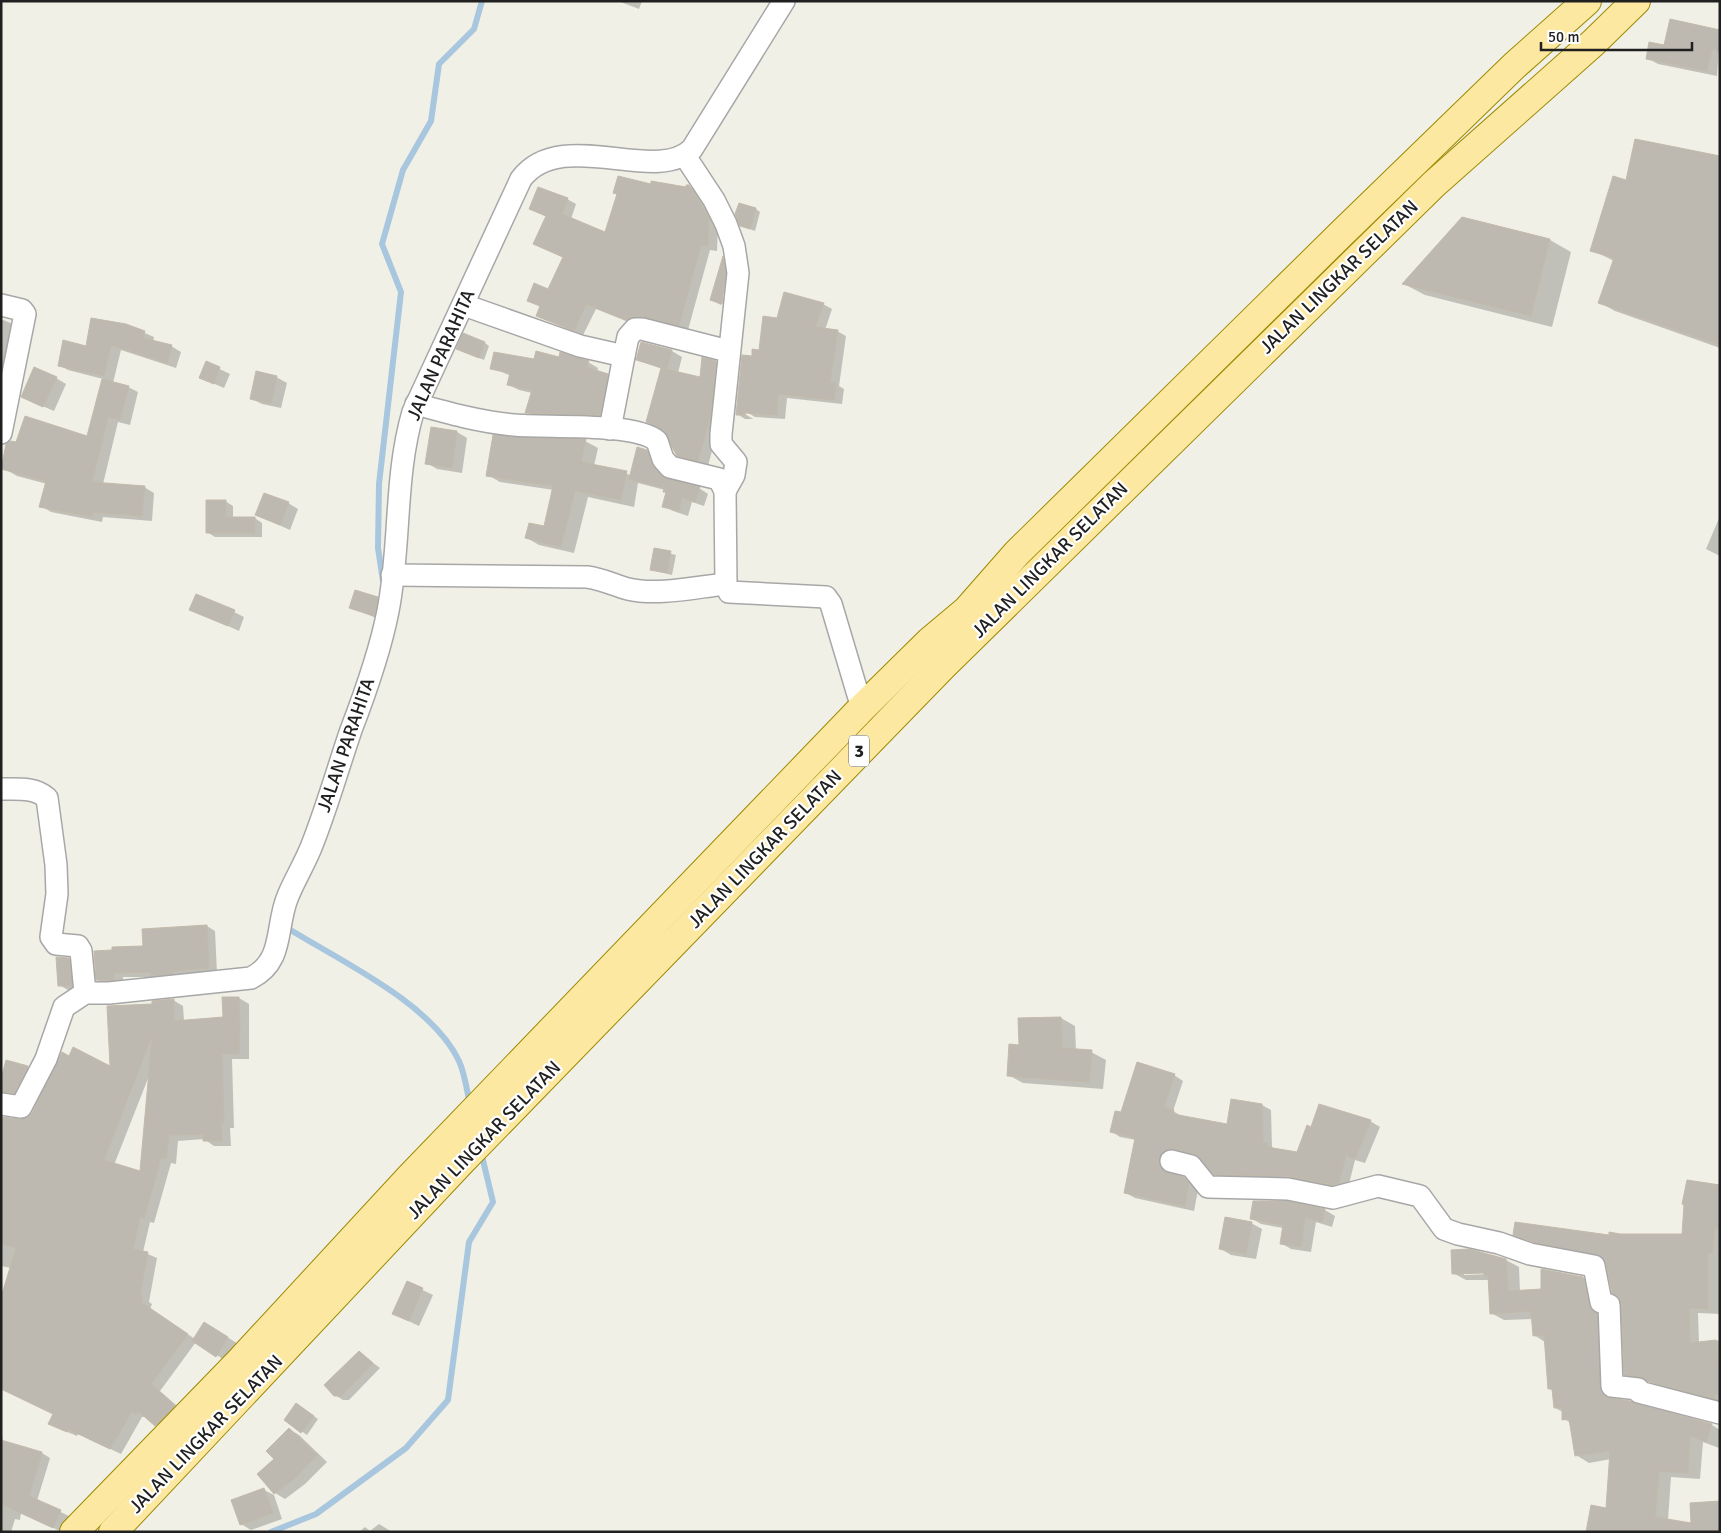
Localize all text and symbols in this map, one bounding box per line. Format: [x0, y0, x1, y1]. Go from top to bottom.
scale bar [1541, 20, 1692, 52]
text: 50 m [1548, 28, 1579, 46]
street label: JALAN LINGKAR SELATAN [1255, 195, 1423, 359]
street label: JALAN PARAHITA [401, 286, 481, 424]
street label: JALAN LINGKAR SELATAN [967, 477, 1133, 643]
street label: JALAN PARAHITA [312, 674, 380, 815]
road number: 3 [849, 736, 869, 766]
street label: JALAN LINGKAR SELATAN [683, 765, 847, 933]
street label: JALAN LINGKAR SELATAN [402, 1056, 566, 1224]
street label: JALAN LINGKAR SELATAN [124, 1350, 288, 1518]

